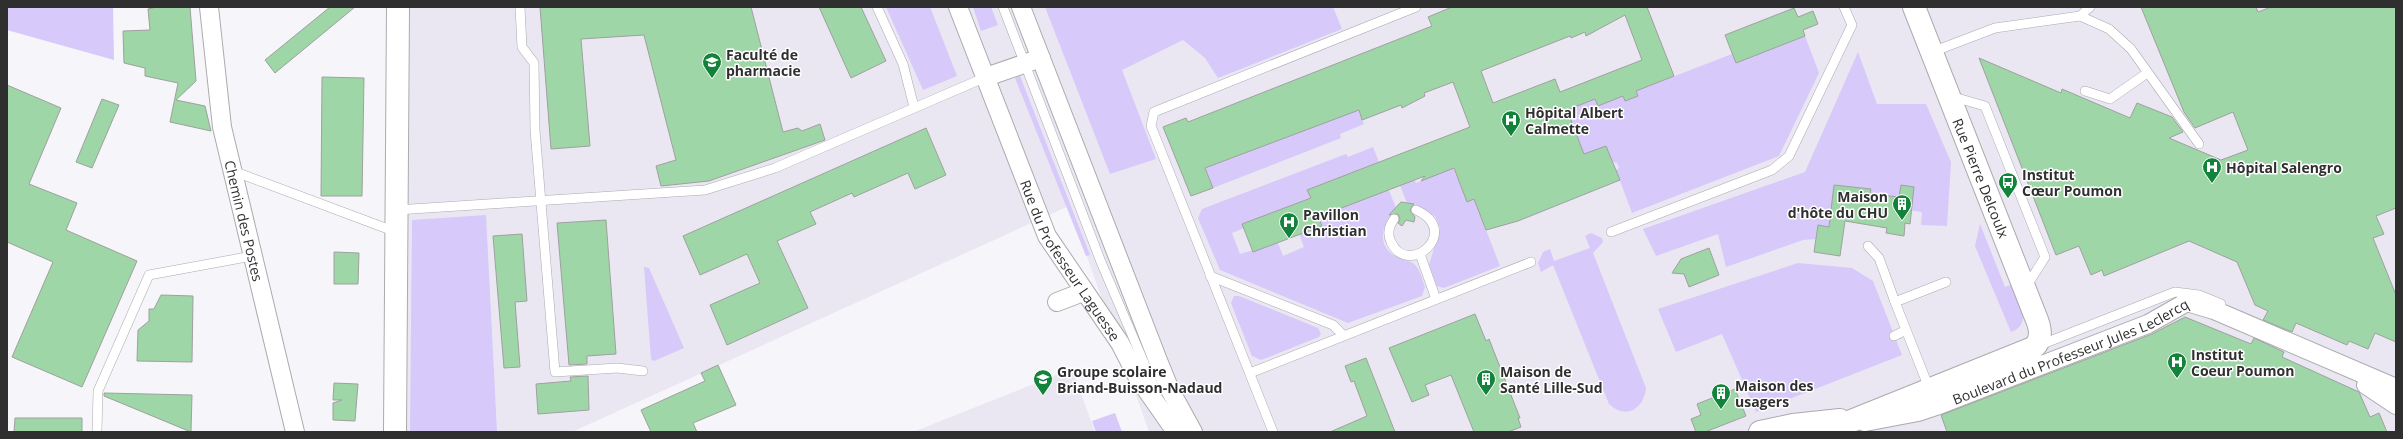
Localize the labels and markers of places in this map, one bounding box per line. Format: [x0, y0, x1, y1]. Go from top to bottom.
place label: Faculté de pharmacie [726, 45, 801, 80]
school or university icon: Faculté de pharmacie [701, 51, 723, 79]
place label: Hôpital Albert Calmette [1525, 103, 1623, 138]
hospital icon: Hôpital Albert Calmette [1500, 109, 1522, 137]
hospital icon: Hôpital Salengro [2201, 156, 2223, 184]
place label: Hôpital Salengro [2226, 158, 2342, 177]
place label: Institut Cœur Poumon [2022, 165, 2122, 200]
bus stop icon: Institut Cœur Poumon [1997, 171, 2019, 199]
place label: Maison d'hôte du CHU [1788, 187, 1888, 222]
building icon: Maison d'hôte du CHU [1891, 193, 1913, 221]
place label: Pavillon Christian [1303, 205, 1367, 240]
hospital icon: Pavillon Christian [1278, 211, 1300, 239]
place label: Institut Coeur Poumon [2191, 345, 2294, 380]
hospital icon: Institut Coeur Poumon [2166, 351, 2188, 379]
place label: Groupe scolaire Briand-Buisson-Nadaud [1057, 362, 1222, 397]
place label: Maison de Santé Lille-Sud [1500, 362, 1603, 397]
school or university icon: Groupe scolaire Briand-Buisson-Nadaud [1032, 368, 1054, 396]
building icon: Maison de Santé Lille-Sud [1475, 368, 1497, 396]
place label: Maison des usagers [1735, 376, 1814, 411]
building icon: Maison des usagers [1710, 382, 1732, 410]

